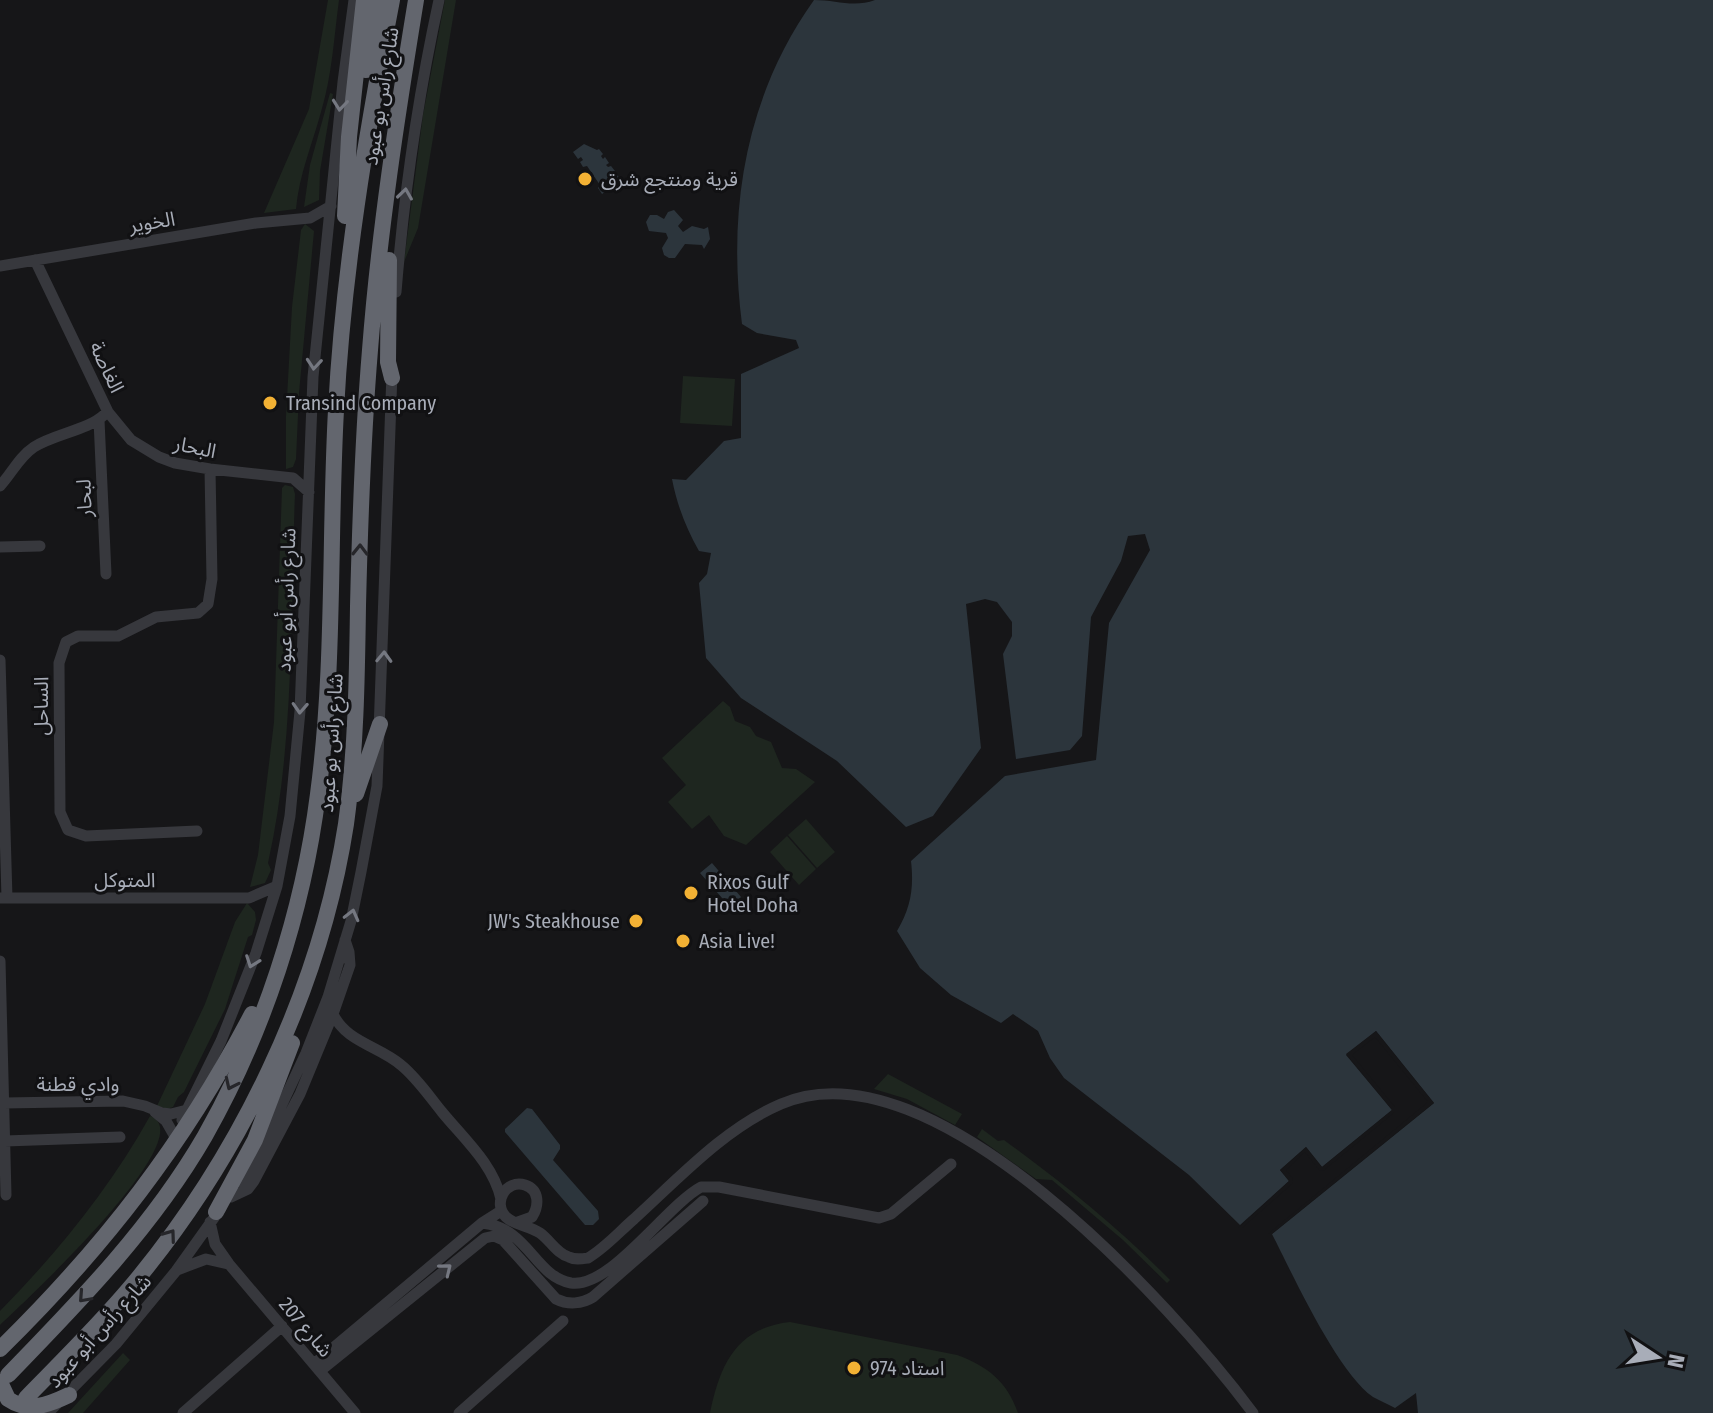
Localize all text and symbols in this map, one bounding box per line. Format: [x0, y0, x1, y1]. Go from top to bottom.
street label: شارع رأس بو عبود [358, 25, 407, 167]
one-way arrow [332, 99, 349, 112]
place label: قرية ومنتجع شرق [601, 167, 738, 194]
marker: قرية ومنتجع شرق [576, 170, 594, 188]
one-way arrow [396, 187, 413, 201]
street label: الخوير [126, 207, 177, 238]
street label: الغاصة [85, 337, 129, 397]
one-way arrow [306, 358, 323, 371]
place label: Transind Company [286, 391, 436, 415]
marker: Transind Company [261, 394, 279, 412]
street label: البحار [171, 431, 218, 463]
street label: لبحار [71, 479, 97, 518]
street label: شارع رأس أبو عبود [271, 528, 304, 673]
one-way arrow [351, 543, 368, 556]
one-way arrow [375, 650, 392, 663]
street label: شارع رأس بو عبود [314, 673, 351, 814]
street label: الساحل [29, 676, 53, 736]
one-way arrow [292, 702, 309, 715]
street label: المتوكل [94, 868, 156, 892]
place label: Rixos Gulf Hotel Doha [707, 870, 798, 917]
marker: Rixos Gulf Hotel Doha [682, 884, 700, 902]
one-way arrow [342, 908, 359, 922]
place label: JW's Steakhouse [488, 909, 620, 933]
marker: JW's Steakhouse [627, 912, 645, 930]
place label: Asia Live! [699, 929, 775, 953]
marker: Asia Live! [674, 932, 692, 950]
one-way arrow [246, 954, 262, 968]
street label: وادي قطنة [37, 1072, 119, 1100]
one-way arrow [225, 1076, 241, 1091]
one-way arrow [160, 1229, 175, 1244]
one-way arrow [437, 1264, 451, 1279]
street label: شارع رأس أبو عبود [42, 1269, 158, 1395]
one-way arrow [78, 1288, 93, 1302]
street label: شارع 207 [272, 1292, 338, 1364]
north arrow [1617, 1317, 1697, 1397]
text: N [1661, 1352, 1691, 1370]
place label: استاد 974 [870, 1356, 945, 1380]
marker: استاد 974 [845, 1359, 863, 1377]

